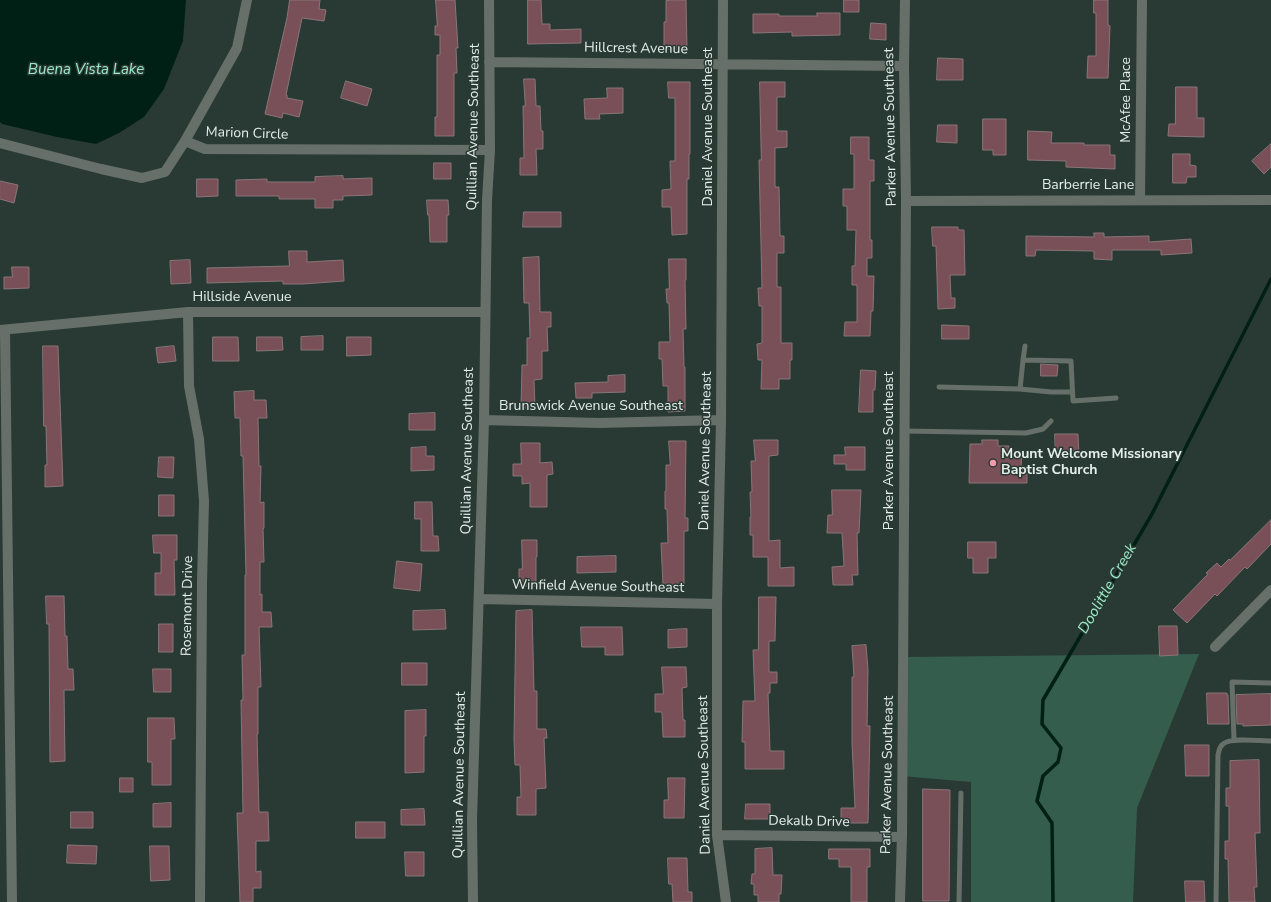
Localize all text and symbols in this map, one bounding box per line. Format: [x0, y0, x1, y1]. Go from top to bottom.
street label: Hillcrest Avenue [584, 40, 688, 58]
street label: Quillian Avenue Southeast [464, 43, 484, 211]
street label: Daniel Avenue Southeast [701, 48, 717, 206]
street label: Parker Avenue Southeast [881, 48, 901, 206]
street label: McAfee Place [1119, 57, 1135, 143]
water label: Buena Vista Lake [28, 61, 144, 79]
street label: Marion Circle [205, 124, 289, 144]
street label: Barberrie Lane [1042, 178, 1134, 194]
street label: Hillside Avenue [193, 290, 291, 306]
street label: Quillian Avenue Southeast [458, 367, 478, 535]
street label: Daniel Avenue Southeast [696, 371, 716, 531]
street label: Parker Avenue Southeast [882, 372, 898, 530]
street label: Brunswick Avenue Southeast [499, 399, 683, 415]
place label: Mount Welcome Missionary Baptist Church [1001, 447, 1182, 480]
marker: Mount Welcome Missionary Baptist Church [988, 458, 998, 468]
water label: Doolittle Creek [1075, 541, 1141, 637]
street label: Rosemont Drive [179, 556, 197, 656]
street label: Winfield Avenue Southeast [512, 577, 684, 597]
street label: Quillian Avenue Southeast [450, 691, 470, 859]
street label: Daniel Avenue Southeast [695, 695, 715, 855]
street label: Parker Avenue Southeast [878, 696, 898, 854]
street label: Dekalb Drive [768, 813, 850, 831]

